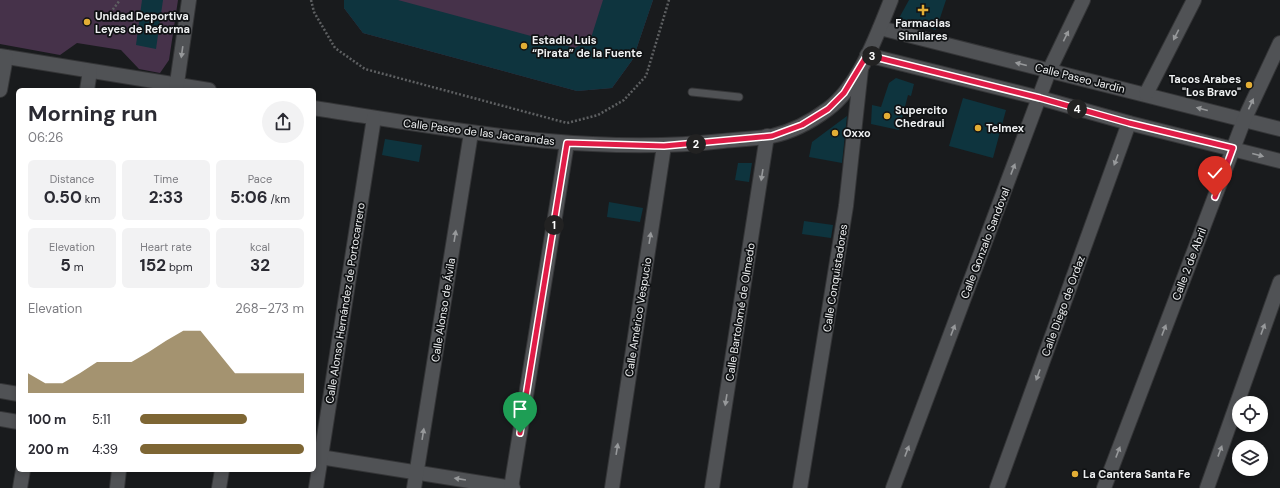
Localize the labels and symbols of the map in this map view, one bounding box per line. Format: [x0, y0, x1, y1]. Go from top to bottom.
marker: Farmacias Similares [918, 5, 928, 15]
place label: Unidad Deportiva Leyes de Reforma [95, 9, 190, 36]
place label: Farmacias Similares [895, 16, 951, 43]
marker: Unidad Deportiva Leyes de Reforma [82, 17, 92, 27]
one-way arrow [1173, 29, 1179, 41]
one-way arrow [1063, 30, 1069, 41]
place label: Estadio Luis “Pirata” de la Fuente [532, 33, 643, 60]
marker: Estadio Luis “Pirata” de la Fuente [519, 41, 529, 51]
one-way arrow [179, 46, 185, 59]
pin: 3 [862, 46, 882, 66]
one-way arrow [1015, 60, 1027, 66]
street label: Calle Paseo Jardín [1034, 60, 1126, 96]
place label: Tacos Arabes "Los Bravo" [1169, 72, 1241, 99]
marker: Tacos Arabes "Los Bravo" [1244, 80, 1254, 90]
pin: 4 [1067, 99, 1087, 119]
one-way arrow [1248, 99, 1254, 110]
place label: Supercito Chedraui [895, 103, 948, 130]
one-way arrow [1195, 105, 1208, 111]
marker: Supercito Chedraui [882, 111, 892, 121]
street label: Calle Paseo de las Jacarandas [402, 116, 556, 148]
place label: Telmex [986, 121, 1025, 135]
marker: Telmex [973, 123, 983, 133]
place label: Oxxo [843, 126, 871, 140]
marker: Oxxo [830, 128, 840, 138]
pin: 2 [686, 134, 706, 154]
one-way arrow [1252, 152, 1264, 158]
one-way arrow [1112, 155, 1118, 167]
pin [1198, 156, 1232, 197]
one-way arrow [1011, 162, 1017, 174]
one-way arrow [759, 168, 765, 181]
street label: Calle Gonzalo Sandoval [957, 185, 1013, 301]
street label: Calle Alonso Hernández de Portocarrero [322, 202, 368, 404]
pin: 1 [544, 215, 564, 235]
street label: Calle Conquistadores [820, 223, 850, 333]
street label: Calle 2 de Abril [1169, 226, 1209, 302]
one-way arrow [452, 230, 458, 242]
one-way arrow [647, 232, 653, 244]
street label: Calle Bartolomé de Olmedo [722, 242, 758, 382]
street label: Calle Diego de Ordaz [1038, 254, 1088, 358]
street label: Calle Américo Vespucio [622, 256, 654, 378]
street label: Calle Alonso de Ávila [428, 257, 458, 363]
one-way arrow [1261, 322, 1267, 334]
one-way arrow [950, 323, 956, 335]
one-way arrow [1161, 324, 1167, 336]
one-way arrow [1035, 369, 1041, 381]
pin [503, 392, 537, 433]
one-way arrow [723, 394, 729, 406]
one-way arrow [420, 428, 426, 440]
one-way arrow [615, 443, 621, 456]
one-way arrow [905, 445, 911, 457]
one-way arrow [1115, 445, 1121, 457]
one-way arrow [1217, 445, 1223, 457]
place label: La Cantera Santa Fe [1083, 467, 1191, 481]
marker: La Cantera Santa Fe [1070, 469, 1080, 479]
one-way arrow [454, 476, 467, 482]

